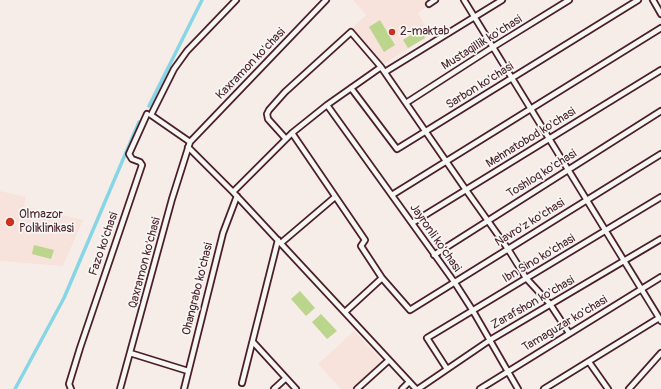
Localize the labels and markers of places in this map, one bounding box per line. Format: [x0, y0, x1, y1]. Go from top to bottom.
place label: 2-maktab [400, 25, 449, 39]
marker: 2-maktab [387, 27, 397, 37]
place label: Olmazor Poliklinikasi [19, 208, 74, 236]
marker: Olmazor Poliklinikasi [4, 216, 16, 228]

